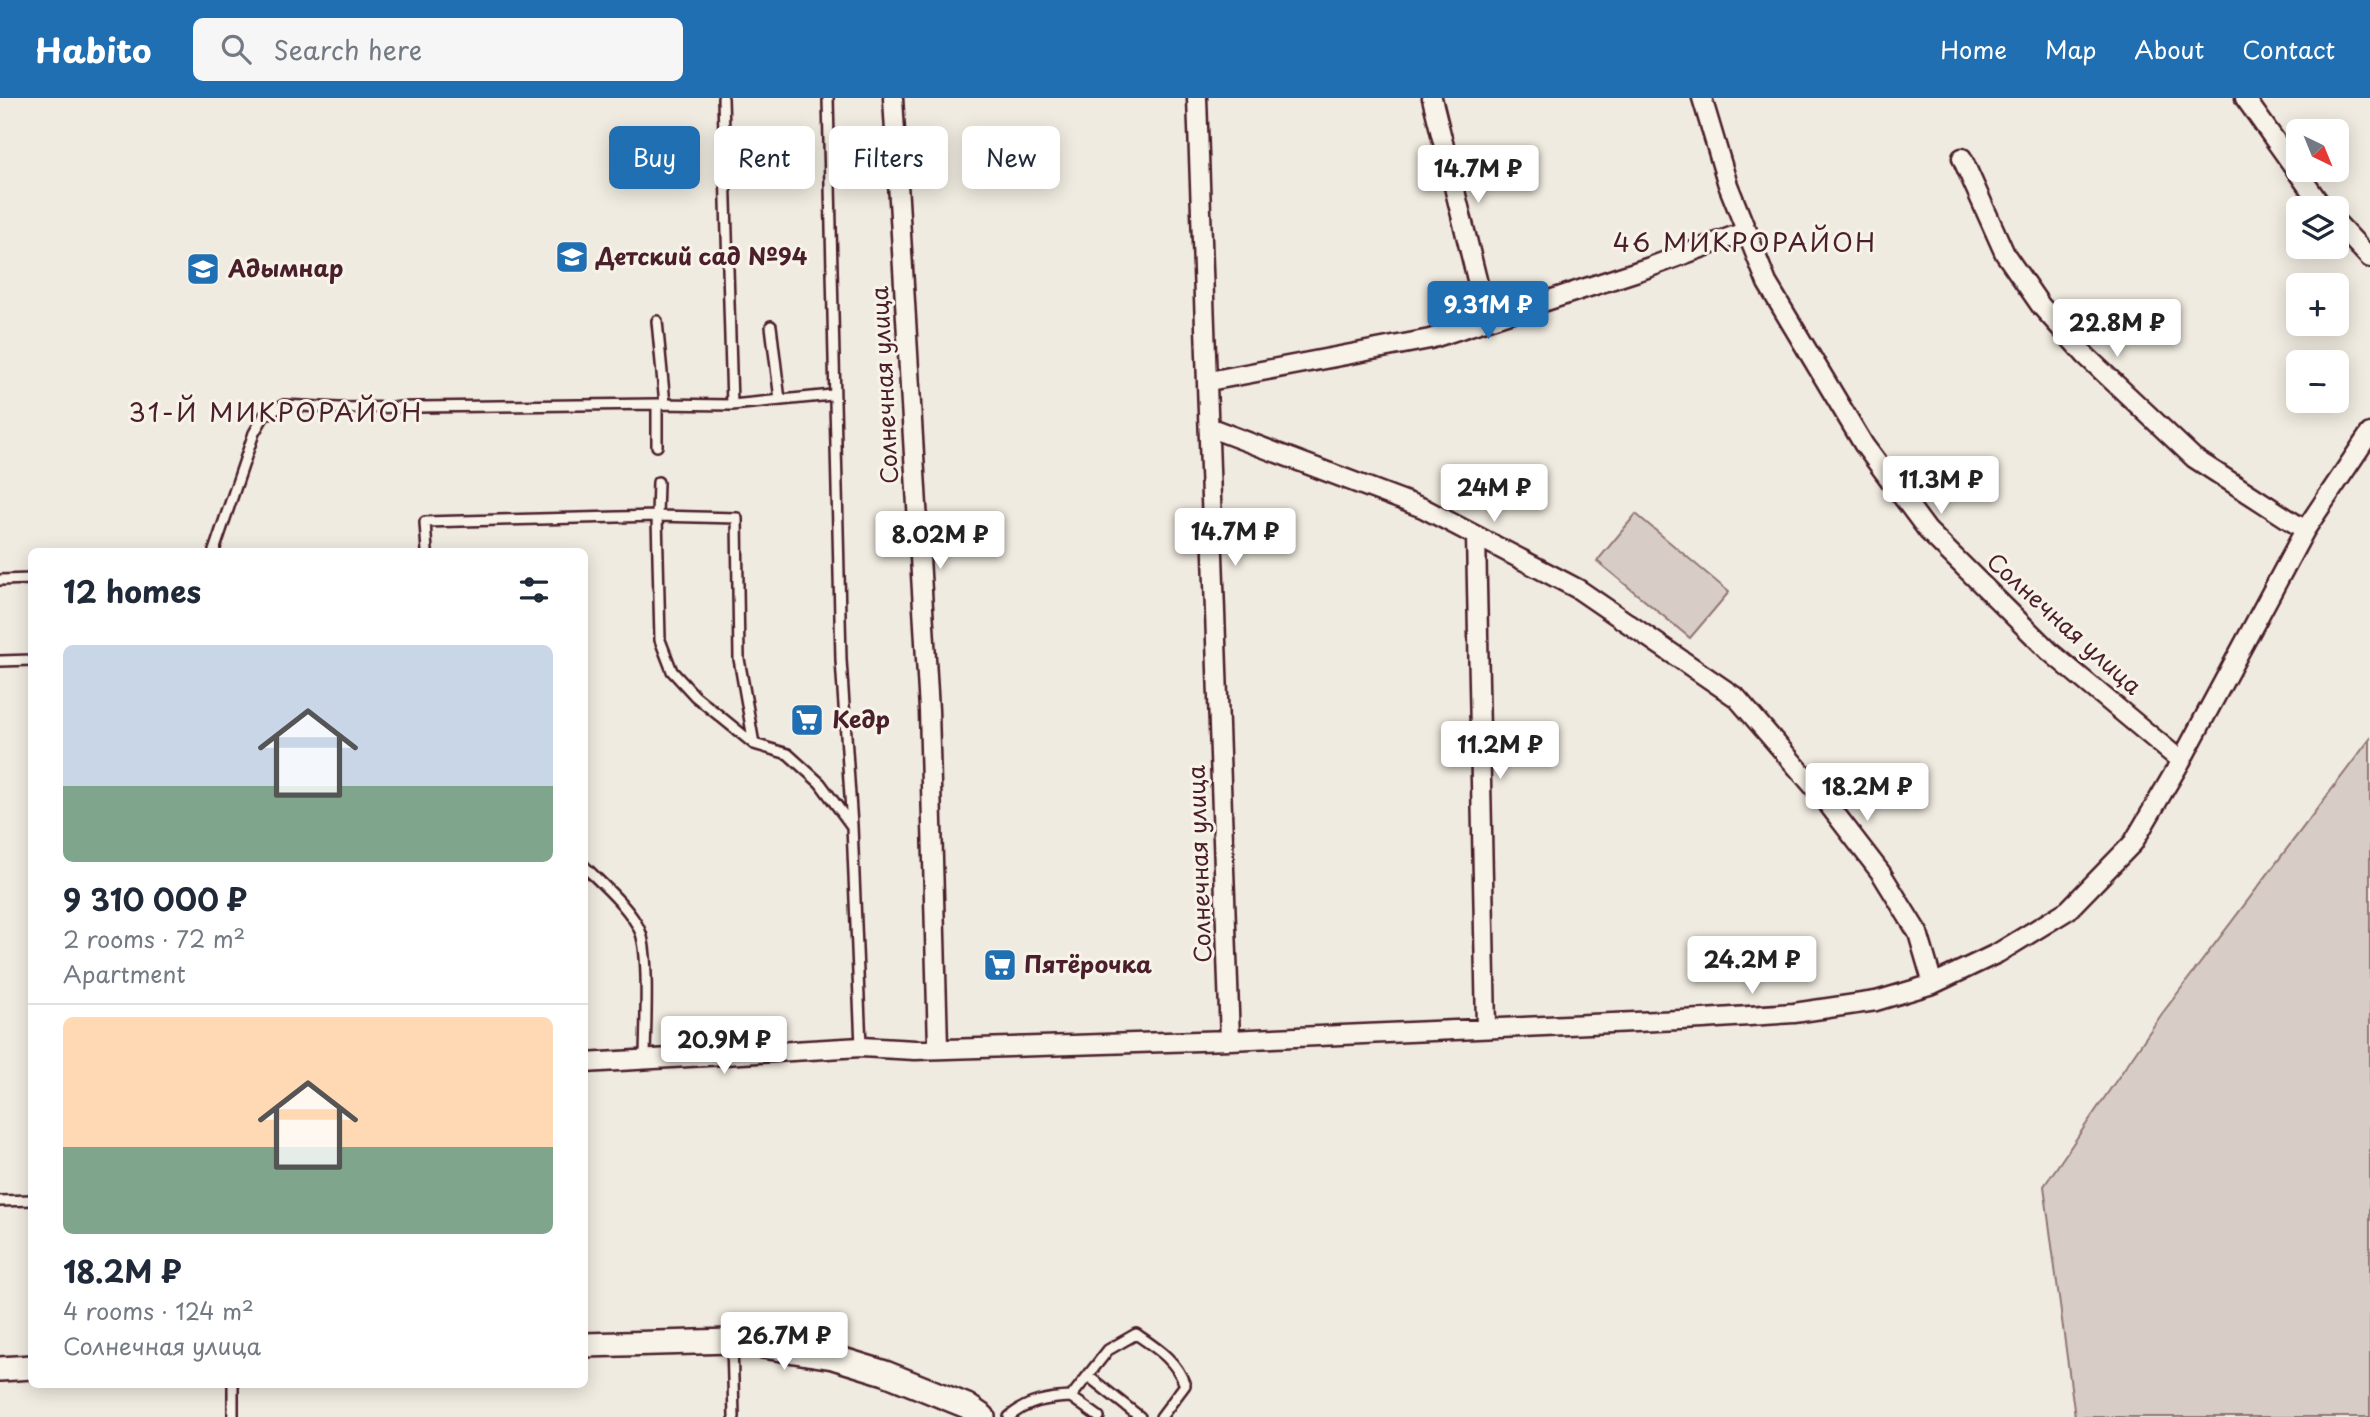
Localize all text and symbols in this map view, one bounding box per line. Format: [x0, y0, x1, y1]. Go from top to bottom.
search box [193, 18, 683, 81]
text: Habito [35, 24, 151, 74]
icon: search [217, 30, 255, 68]
text: Search here [273, 30, 422, 69]
text: Home [1940, 31, 2007, 67]
text: Map [2045, 31, 2096, 67]
text: About [2134, 31, 2204, 67]
text: Contact [2242, 31, 2335, 67]
north arrow [2286, 119, 2348, 182]
map controls [2286, 119, 2349, 413]
chip: Buy [609, 126, 700, 189]
chip: Rent [714, 126, 815, 189]
chip: Filters [829, 126, 948, 189]
chip: New [962, 126, 1060, 189]
pin: 14.7M ₽ [1413, 146, 1543, 205]
text: 14.7M ₽ [1434, 150, 1522, 185]
button: layers [2286, 196, 2349, 259]
district label: 46 МИКРОРАЙОН [1613, 222, 1877, 261]
school or university icon: Детский сад №94 [553, 238, 591, 276]
place label: Детский сад №94 [595, 238, 808, 273]
school or university icon: Адымнар [184, 250, 222, 288]
place label: Адымнар [227, 250, 343, 285]
button: + [2286, 273, 2349, 336]
pin: 9.31M ₽ [1423, 282, 1553, 341]
street label: Солнечная улица [861, 285, 906, 485]
text: 9.31M ₽ [1443, 286, 1533, 321]
pin: 22.8M ₽ [2052, 300, 2182, 359]
text: 22.8M ₽ [2069, 304, 2165, 339]
button: − [2286, 350, 2349, 413]
district label: 31-Й МИКРОРАЙОН [129, 392, 423, 431]
pin: 11.3M ₽ [1876, 456, 2006, 516]
text: 11.3M ₽ [1899, 461, 1983, 496]
pin: 24M ₽ [1445, 464, 1543, 524]
text: 24M ₽ [1457, 469, 1531, 504]
pin: 14.7M ₽ [1170, 508, 1300, 568]
pin: 8.02M ₽ [875, 512, 1005, 571]
text: 14.7M ₽ [1191, 513, 1279, 548]
text: 8.02M ₽ [891, 516, 989, 551]
street label: Солнечная улица [1980, 544, 2151, 702]
text: 12 homes [63, 568, 201, 613]
icon: filters [515, 571, 553, 609]
icon: home [245, 690, 371, 816]
supermarket icon: Кедр [788, 701, 826, 739]
place label: Кедр [832, 701, 890, 736]
pin: 11.2M ₽ [1435, 722, 1565, 781]
text: 11.2M ₽ [1457, 726, 1543, 761]
street label: Солнечная улица [1178, 764, 1219, 964]
pin: 18.2M ₽ [1802, 764, 1932, 823]
text: 18.2M ₽ [1822, 768, 1912, 803]
text: 9 310 000 ₽ [63, 876, 247, 921]
text: 2 rooms · 72 m² [63, 921, 245, 956]
pin: 24.2M ₽ [1687, 936, 1817, 996]
text: 24.2M ₽ [1703, 941, 1801, 976]
supermarket icon: Пятёрочка [981, 946, 1019, 984]
place label: Пятёрочка [1024, 946, 1152, 981]
text: Apartment [63, 956, 186, 991]
pin: 20.9M ₽ [659, 1016, 789, 1076]
text: 20.9M ₽ [677, 1021, 771, 1056]
icon: home [245, 1062, 371, 1188]
text: 18.2M ₽ [63, 1248, 182, 1293]
text: 4 rooms · 124 m² [63, 1293, 254, 1328]
pin: 26.7M ₽ [719, 1312, 849, 1372]
text: 26.7M ₽ [737, 1317, 831, 1352]
text: Солнечная улица [63, 1328, 261, 1363]

